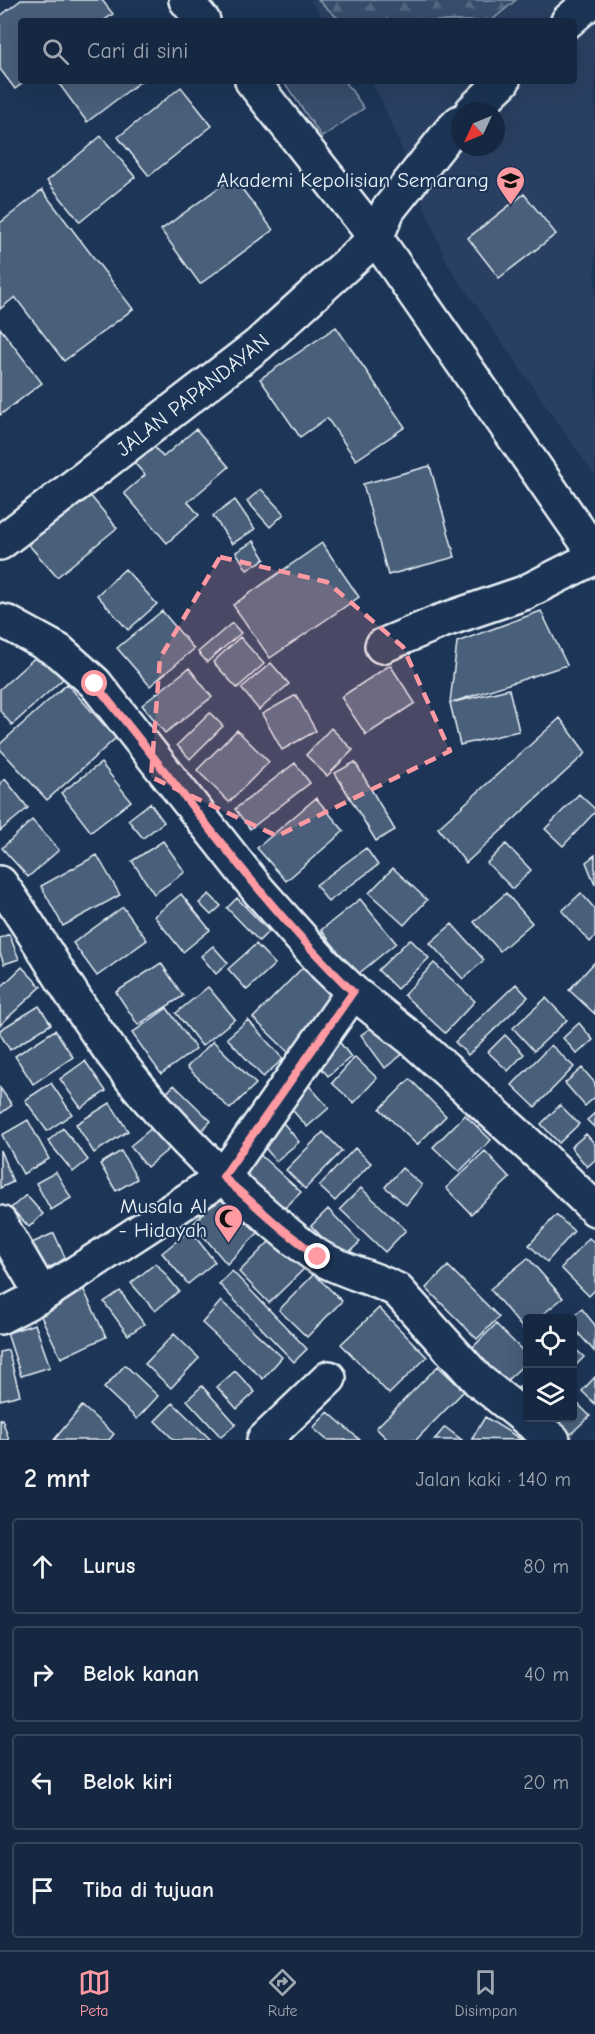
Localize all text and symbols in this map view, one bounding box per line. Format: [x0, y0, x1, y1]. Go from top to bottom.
search box [18, 18, 577, 84]
icon: search [39, 35, 72, 68]
text: Cari di sini [87, 38, 188, 64]
north arrow [451, 102, 505, 156]
school or university icon: Akademi Kepolisian Semarang [494, 164, 526, 206]
place label: Akademi Kepolisian Semarang [217, 168, 489, 192]
street label: JALAN PAPANDAYAN [112, 329, 274, 461]
route start [81, 670, 107, 696]
place label: Musala Al - Hidayah [118, 1194, 207, 1242]
mosque icon: Musala Al - Hidayah [212, 1202, 244, 1244]
route end [304, 1243, 330, 1269]
map controls [523, 1314, 577, 1422]
button: locate [523, 1314, 577, 1368]
button: layers [523, 1368, 577, 1422]
text: 2 mnt [24, 1464, 90, 1494]
text: Jalan kaki · 140 m [415, 1468, 571, 1491]
icon: ahead [26, 1550, 59, 1583]
text: Lurus [83, 1553, 135, 1579]
text: 80 m [523, 1555, 569, 1578]
icon: right [26, 1658, 59, 1691]
text: Belok kanan [83, 1661, 199, 1687]
text: 40 m [524, 1663, 569, 1686]
icon: left [26, 1766, 59, 1799]
text: Belok kiri [83, 1769, 173, 1795]
text: 20 m [523, 1771, 569, 1794]
icon: arrive [26, 1874, 59, 1907]
text: Tiba di tujuan [83, 1877, 214, 1903]
tab: Peta [78, 1966, 111, 2020]
tab: Rute [266, 1966, 299, 2020]
tab: Disimpan [454, 1966, 517, 2020]

